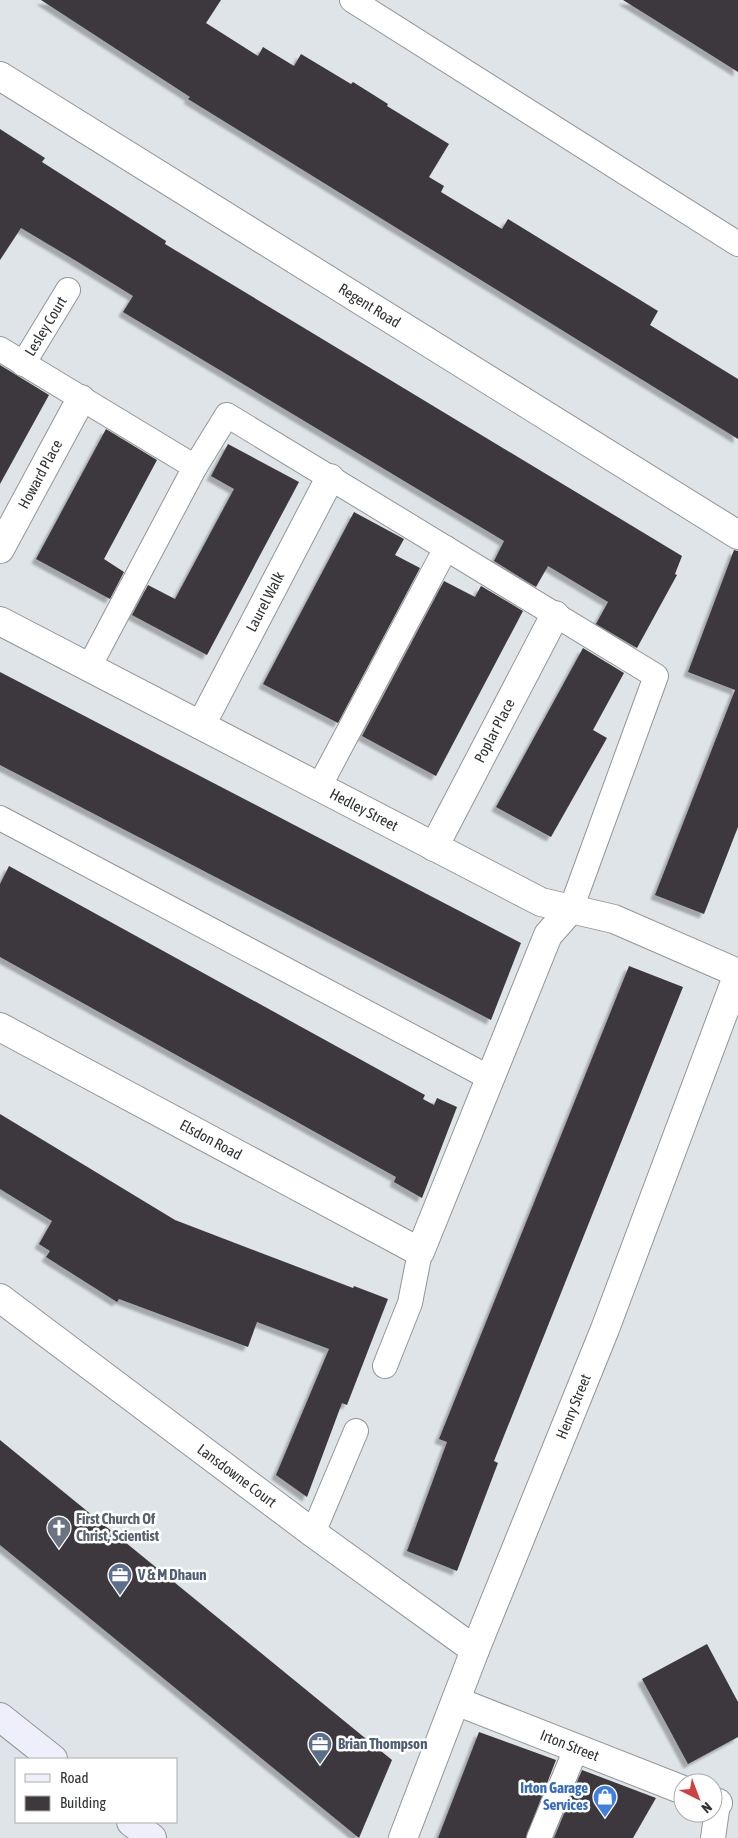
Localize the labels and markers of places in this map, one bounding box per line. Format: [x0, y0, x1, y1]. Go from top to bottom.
place label: First Church Of Christ, Scientist [76, 1510, 160, 1544]
church icon: First Church Of Christ, Scientist [46, 1515, 72, 1549]
office icon: V & M Dhaun [107, 1562, 133, 1596]
place label: V & M Dhaun [137, 1566, 207, 1583]
office icon: Brian Thompson [307, 1731, 333, 1765]
place label: Brian Thompson [338, 1735, 427, 1752]
place label: Irton Garage Services [520, 1779, 589, 1813]
shop icon: Irton Garage Services [592, 1784, 618, 1818]

